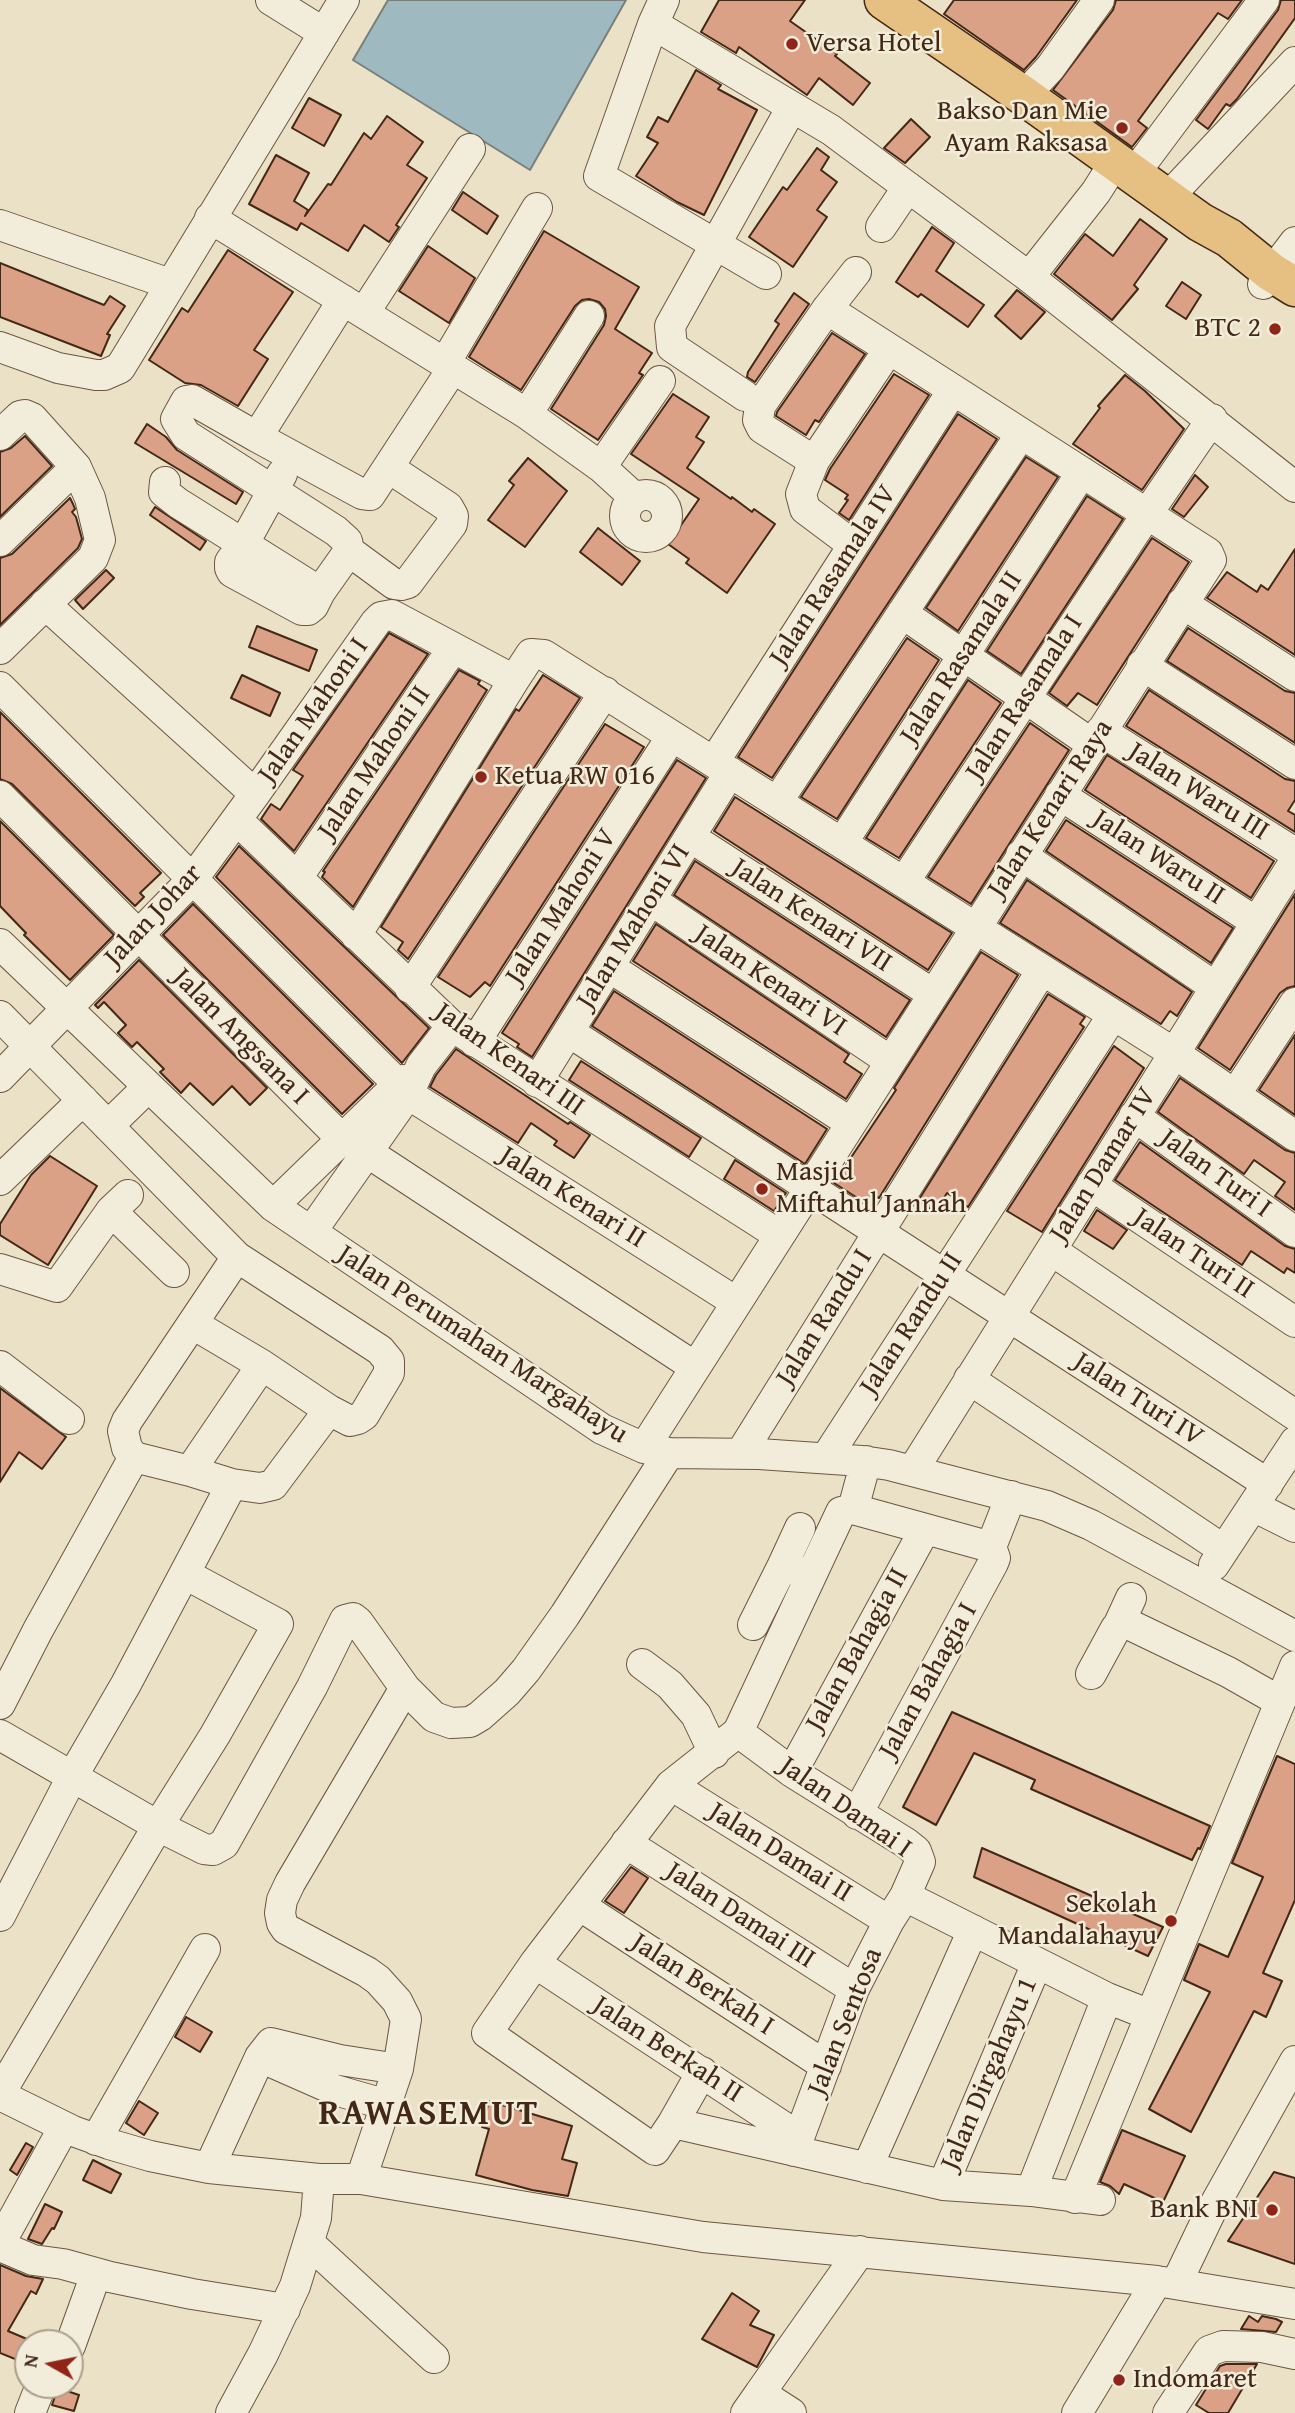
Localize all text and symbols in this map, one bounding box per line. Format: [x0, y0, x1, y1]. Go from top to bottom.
place label: Versa Hotel [806, 27, 942, 61]
marker: Versa Hotel [784, 36, 800, 52]
place label: Bakso Dan Mie Ayam Raksasa [937, 95, 1108, 161]
marker: Bakso Dan Mie Ayam Raksasa [1114, 120, 1130, 136]
place label: BTC 2 [1195, 312, 1261, 346]
marker: BTC 2 [1267, 321, 1283, 337]
street label: Jalan Rasamala IV [763, 479, 905, 673]
street label: Jalan Rasamala II [894, 565, 1030, 751]
street label: Jalan Rasamala I [959, 609, 1091, 787]
street label: Jalan Mahoni I [252, 632, 376, 790]
street label: Jalan Mahoni II [311, 680, 439, 846]
street label: Jalan Kenari Raya [981, 714, 1121, 904]
street label: Jalan Waru III [1121, 735, 1275, 849]
place label: Ketua RW 016 [495, 760, 655, 794]
marker: Ketua RW 016 [473, 769, 489, 785]
street label: Jalan Waru II [1086, 803, 1230, 913]
street label: Jalan Mahoni V [499, 823, 625, 991]
street label: Jalan Mahoni VI [570, 838, 698, 1016]
street label: Jalan Kenari VII [724, 852, 898, 980]
street label: Jalan Johar [98, 858, 210, 974]
street label: Jalan Kenari VI [688, 918, 852, 1044]
street label: Jalan Angsana I [165, 962, 315, 1112]
street label: Jalan Kenari III [428, 996, 590, 1124]
street label: Jalan Damar IV [1043, 1081, 1165, 1249]
street label: Jalan Turi I [1153, 1122, 1277, 1226]
street label: Jalan Kenari II [492, 1140, 652, 1256]
place label: Masjid Miftahul Jannah [776, 1156, 966, 1222]
marker: Masjid Miftahul Jannah [754, 1181, 770, 1197]
street label: Jalan Turi II [1126, 1201, 1260, 1307]
street label: Jalan Perumahan Margahayu [330, 1238, 634, 1452]
street label: Jalan Randu I [770, 1243, 880, 1393]
street label: Jalan Randu II [853, 1246, 971, 1402]
street label: Jalan Turi IV [1067, 1345, 1209, 1455]
street label: Jalan Bahagia II [799, 1562, 917, 1738]
street label: Jalan Bahagia I [872, 1597, 986, 1765]
street label: Jalan Damai I [772, 1750, 918, 1866]
street label: Jalan Damai II [702, 1796, 858, 1910]
street label: Jalan Damai III [659, 1855, 821, 1977]
place label: Sekolah Mandalahayu [998, 1888, 1157, 1954]
marker: Sekolah Mandalahayu [1163, 1913, 1179, 1929]
street label: Jalan Berkah I [624, 1926, 780, 2044]
street label: Jalan Sentosa [801, 1943, 891, 2101]
street label: Jalan Dirgahayu 1 [934, 1972, 1046, 2176]
street label: Jalan Berkah II [586, 1989, 748, 2111]
district label: RAWASEMUT [320, 2094, 538, 2136]
place label: Bank BNI [1150, 2193, 1258, 2227]
marker: Bank BNI [1264, 2202, 1280, 2218]
north arrow [14, 2329, 84, 2399]
text: N [15, 2353, 45, 2369]
place label: Indomaret [1133, 2363, 1257, 2397]
marker: Indomaret [1111, 2372, 1127, 2388]

